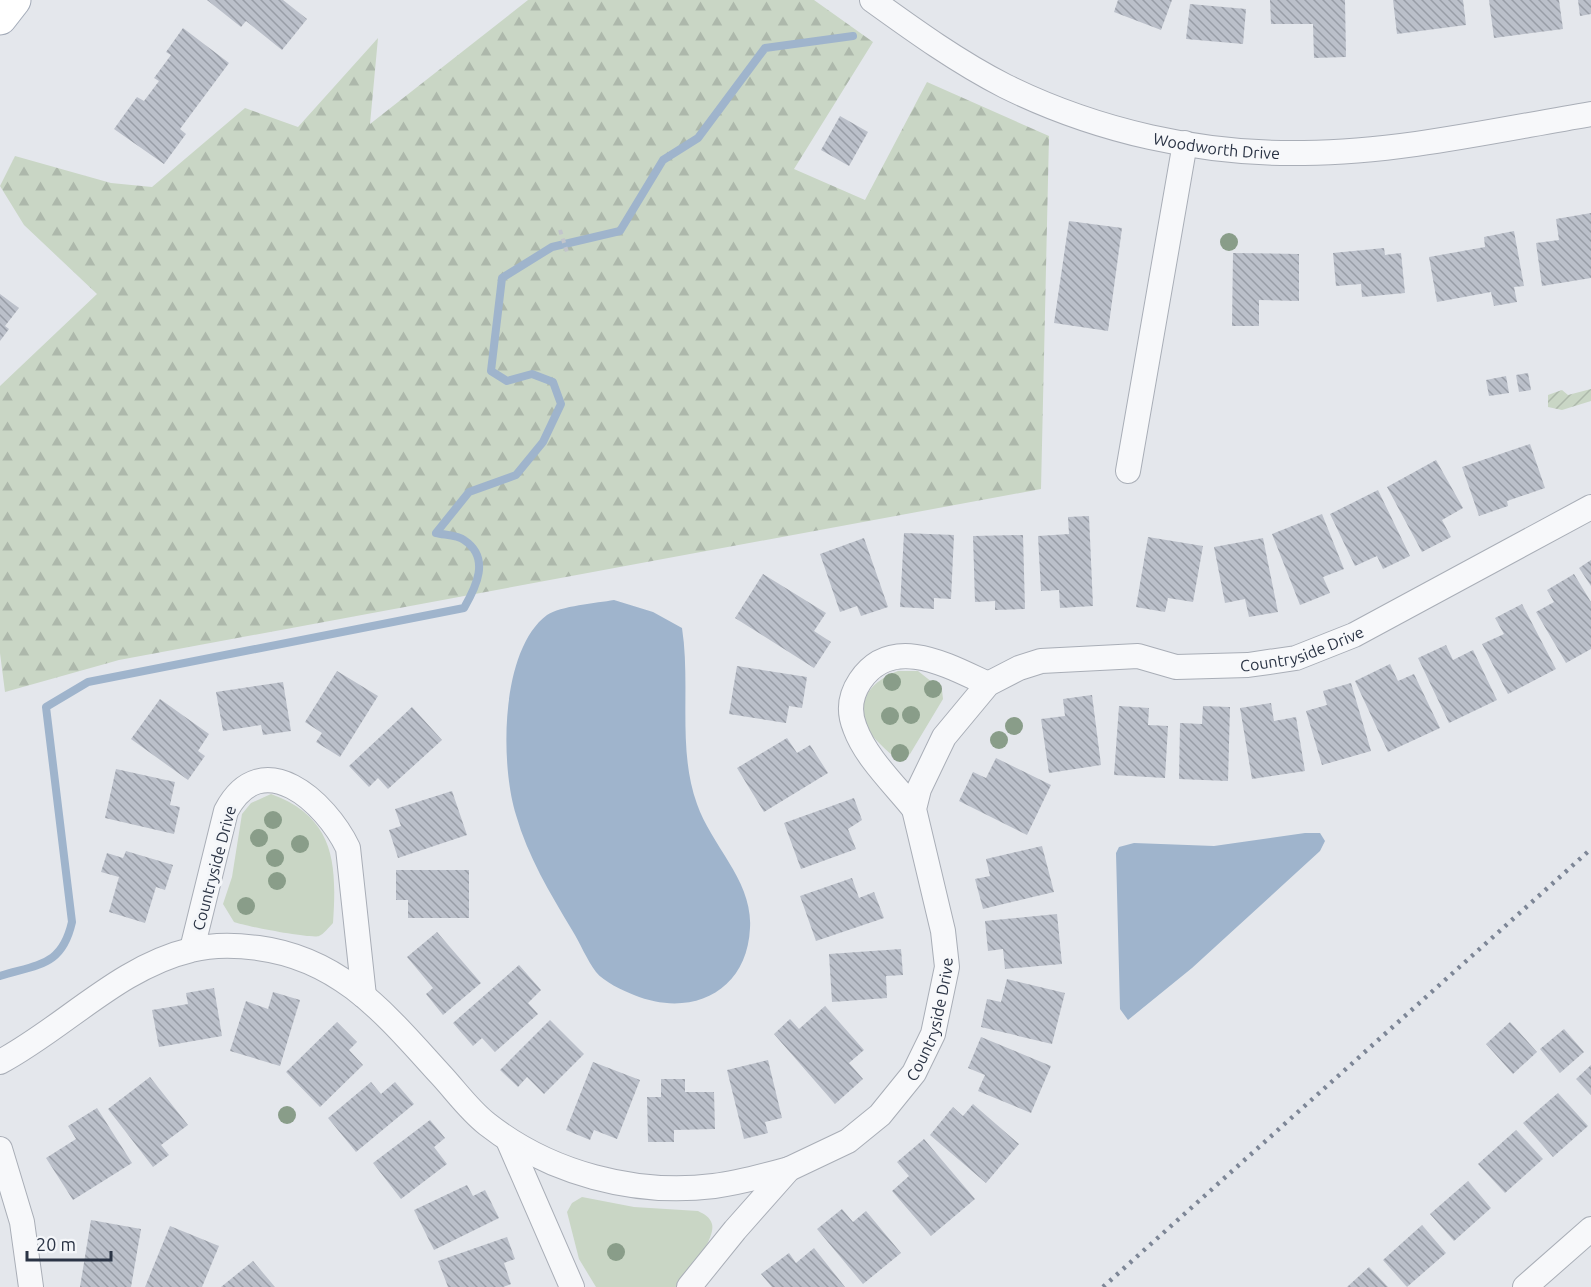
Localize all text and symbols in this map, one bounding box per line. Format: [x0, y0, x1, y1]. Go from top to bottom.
street label: Woodworth Drive [1152, 129, 1280, 162]
street label: Countryside Drive [1240, 622, 1367, 674]
street label: Countryside Drive [189, 804, 239, 932]
street label: Countryside Drive [902, 957, 956, 1085]
scale bar [27, 1224, 111, 1262]
text: 20 m [36, 1234, 76, 1254]

